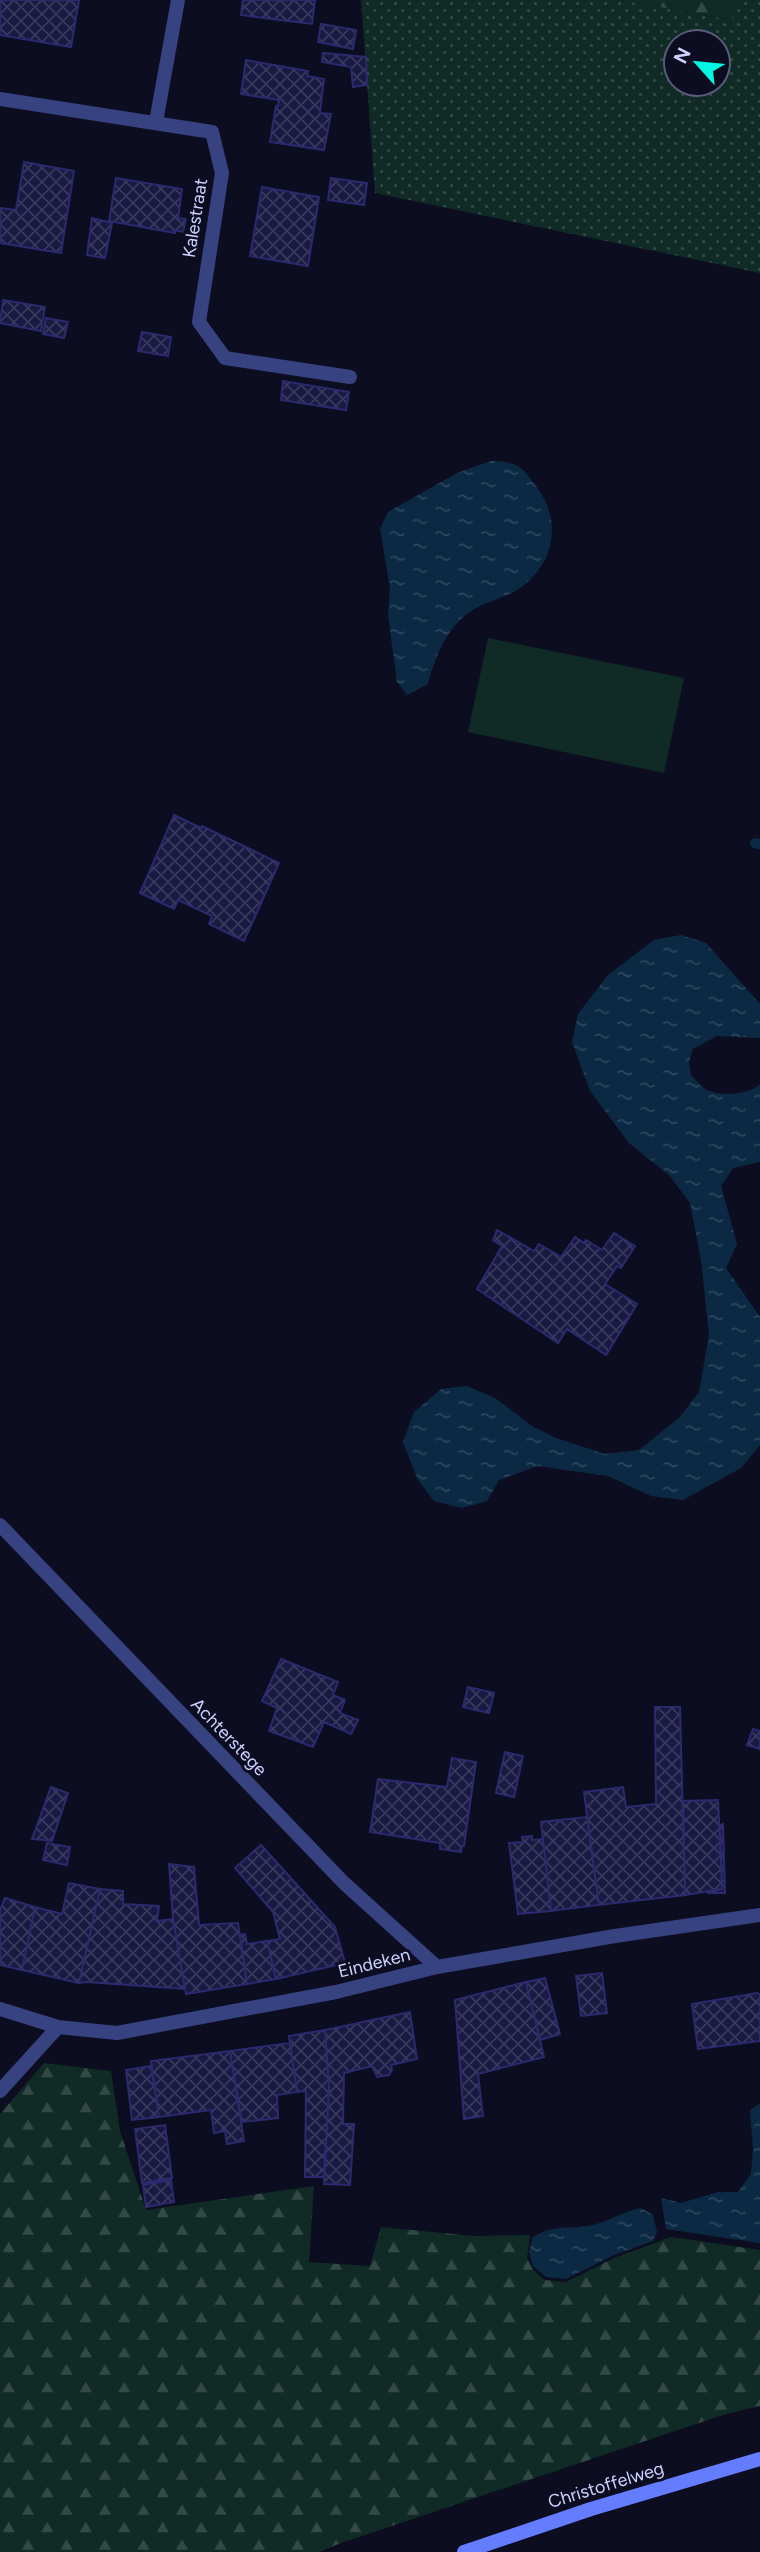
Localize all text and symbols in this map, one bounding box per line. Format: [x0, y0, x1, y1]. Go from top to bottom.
north arrow [662, 28, 732, 98]
text: N [669, 44, 696, 67]
street label: Kalestraat [178, 176, 212, 259]
street label: Achterstege [186, 1693, 272, 1781]
street label: Eindeken [336, 1943, 412, 1983]
street label: Christoffelweg [545, 2457, 667, 2513]

